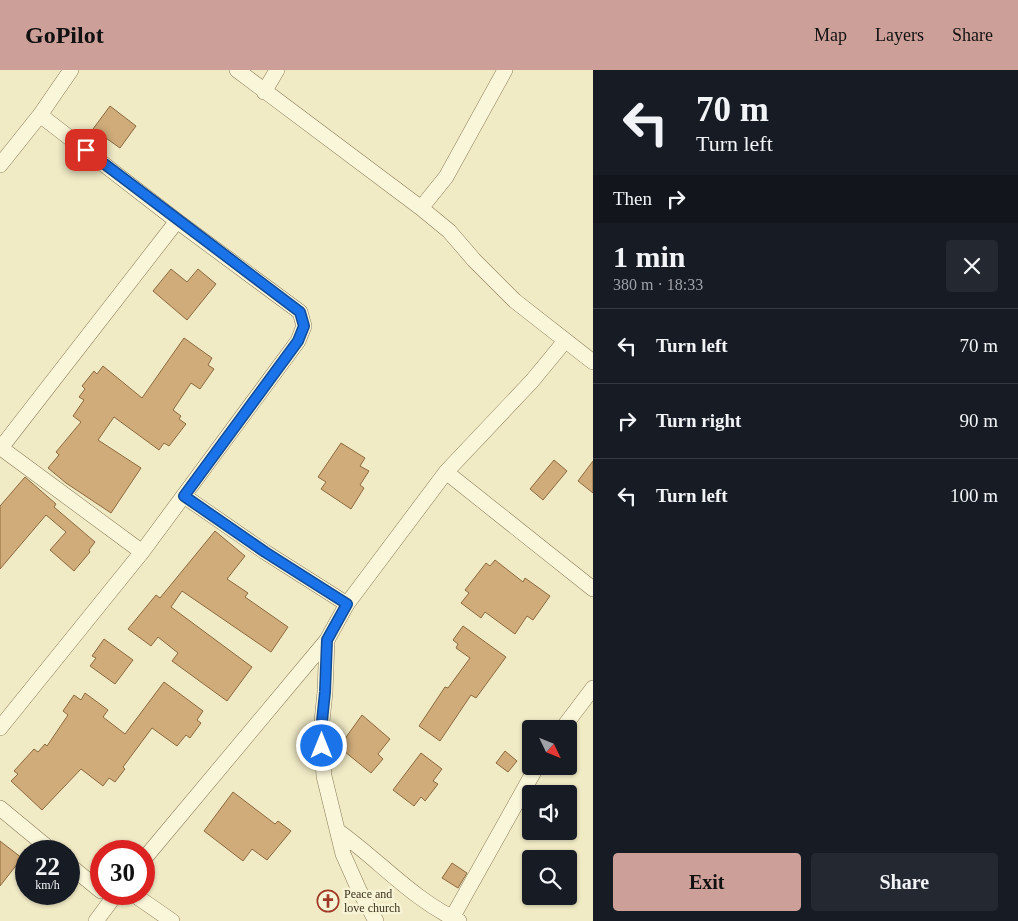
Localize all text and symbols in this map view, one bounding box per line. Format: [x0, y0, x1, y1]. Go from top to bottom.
text: GoPilot [25, 22, 104, 48]
text: Map [814, 25, 847, 45]
text: Layers [875, 25, 924, 45]
text: Share [952, 25, 993, 45]
icon: left [613, 90, 678, 155]
text: 70 m [696, 90, 769, 129]
pin [65, 129, 107, 171]
text: Turn left [696, 131, 773, 156]
icon: arrive [72, 136, 100, 164]
icon: right [662, 185, 690, 213]
text: Then [613, 188, 652, 209]
text: 1 min [613, 240, 686, 273]
button: close [946, 240, 998, 292]
text: 380 m · 18:33 [613, 276, 703, 293]
icon: left [613, 332, 641, 360]
text: Turn left [656, 335, 728, 356]
text: 70 m [959, 335, 998, 356]
icon: right [613, 407, 641, 435]
text: Turn right [656, 410, 741, 431]
text: 90 m [959, 410, 998, 431]
icon: left [613, 482, 641, 510]
text: Turn left [656, 485, 728, 506]
text: 100 m [950, 485, 998, 506]
position arrow [295, 719, 347, 771]
north arrow [522, 720, 578, 775]
map controls [522, 720, 577, 905]
button: sound [522, 785, 577, 840]
speed limit sign: 30 [90, 840, 155, 905]
button: search [522, 850, 577, 905]
text: 22 [35, 853, 60, 880]
button: Exit [613, 853, 801, 911]
button: Share [811, 853, 998, 911]
text: km/h [35, 878, 60, 892]
place label: Peace and love church [344, 887, 400, 915]
church icon: Peace and love church [316, 889, 340, 913]

